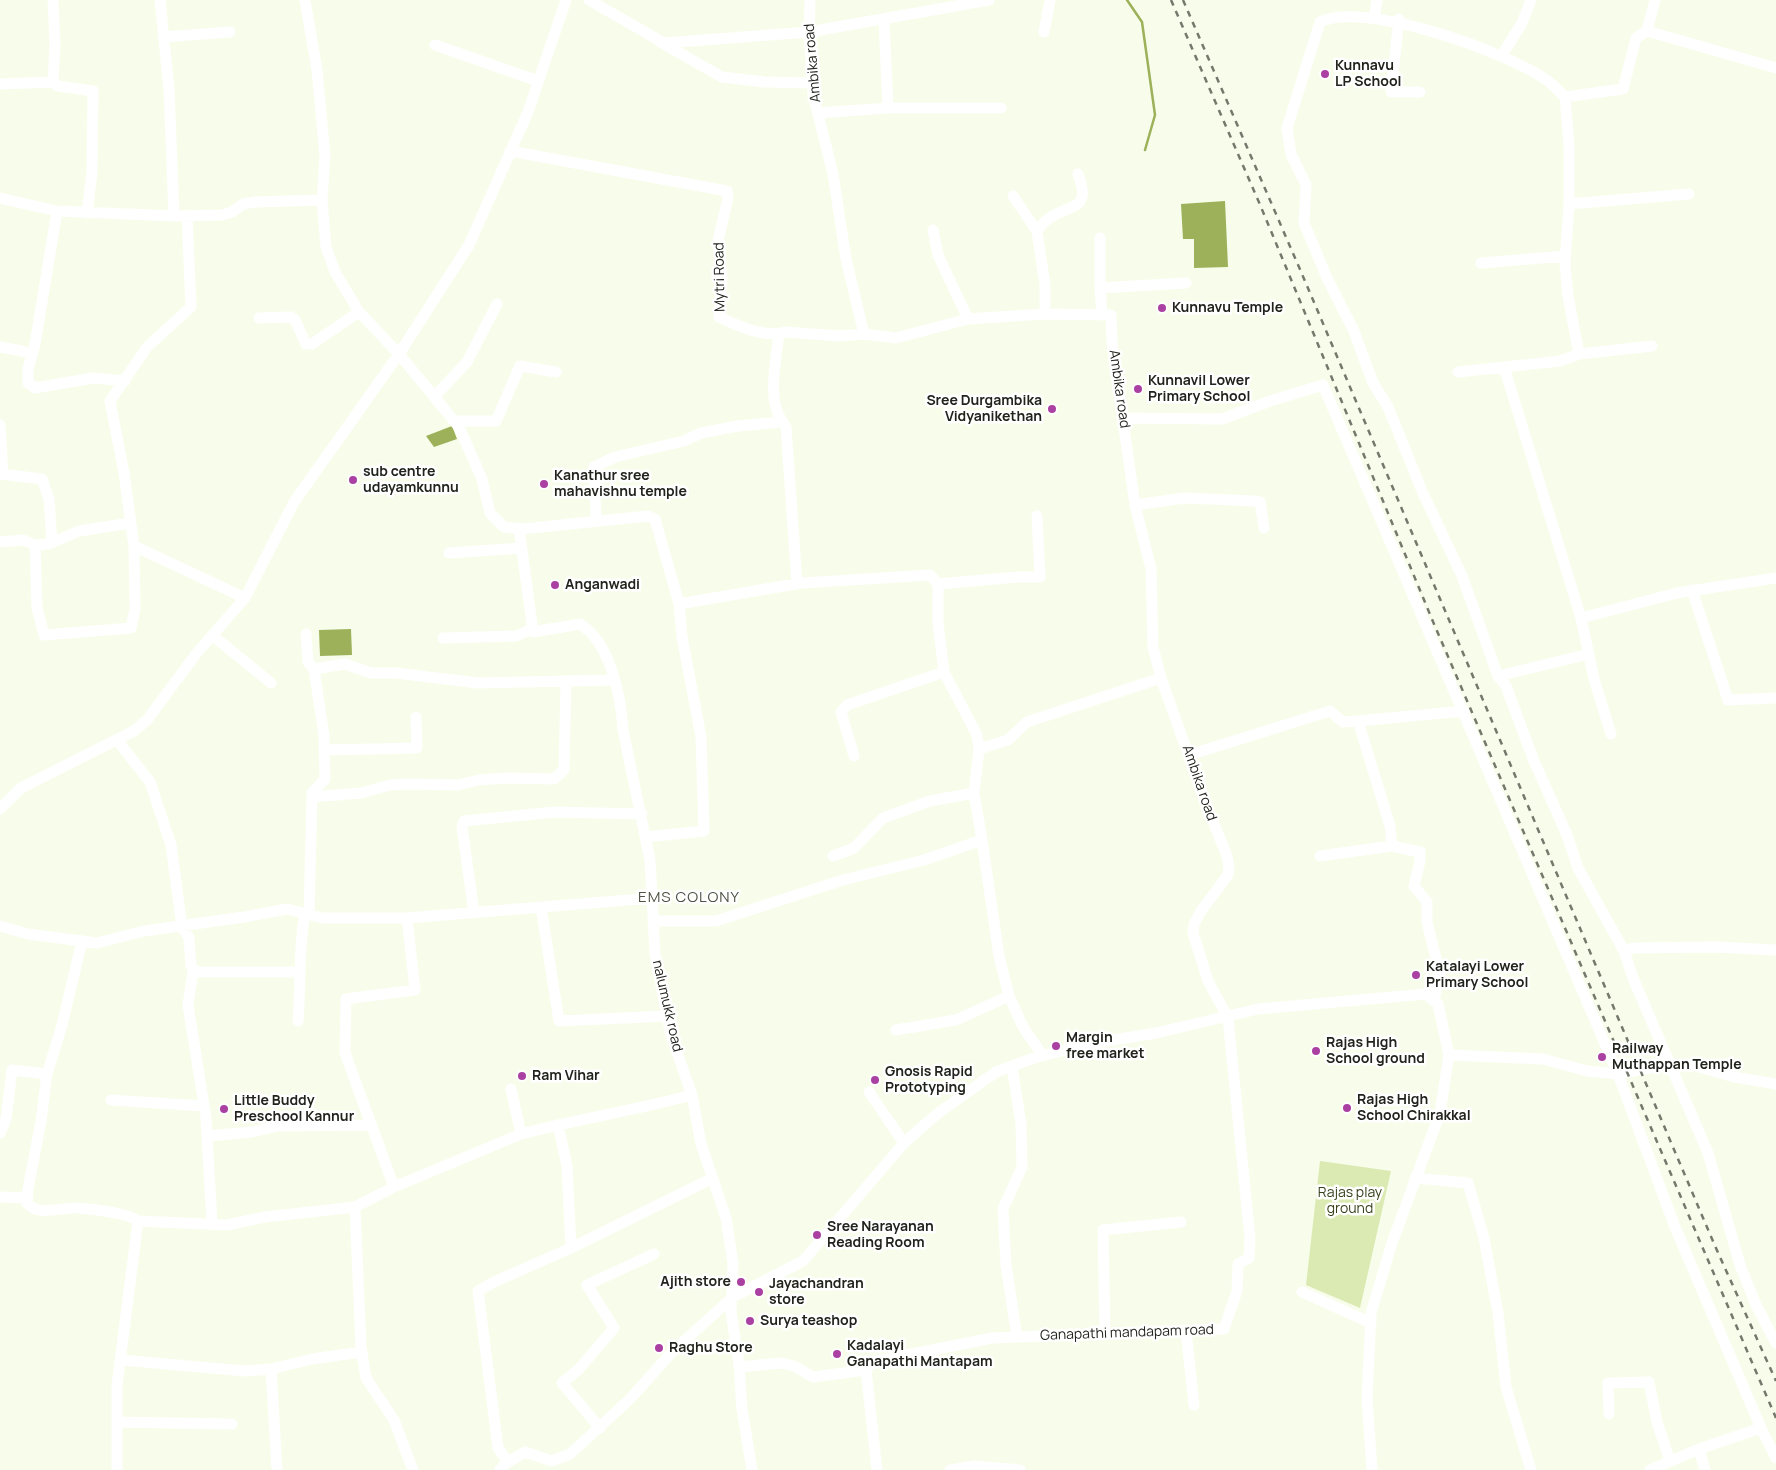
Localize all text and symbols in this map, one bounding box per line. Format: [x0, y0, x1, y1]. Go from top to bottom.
street label: Ambika road [801, 23, 825, 103]
place label: Kunnavu LP School [1335, 58, 1401, 90]
marker: Kunnavu LP School [1319, 68, 1331, 80]
street label: Mytri Road [711, 242, 729, 312]
place label: Kunnavu Temple [1172, 300, 1283, 316]
marker: Kunnavu Temple [1156, 302, 1168, 314]
street label: Ambika road [1105, 349, 1133, 429]
place label: Kunnavil Lower Primary School [1148, 373, 1250, 406]
marker: Kunnavil Lower Primary School [1132, 383, 1144, 395]
place label: Sree Durgambika Vidyanikethan [926, 393, 1042, 426]
marker: Sree Durgambika Vidyanikethan [1046, 403, 1058, 415]
place label: sub centre udayamkunnu [363, 464, 459, 497]
place label: Kanathur sree mahavishnu temple [554, 468, 687, 501]
marker: sub centre udayamkunnu [347, 474, 359, 486]
marker: Kanathur sree mahavishnu temple [538, 478, 550, 490]
place label: Anganwadi [565, 577, 640, 593]
marker: Anganwadi [549, 579, 561, 591]
street label: Ambika road [1178, 743, 1220, 823]
district label: EMS COLONY [637, 889, 741, 907]
street label: nalumukk road [648, 958, 686, 1054]
place label: Katalayi Lower Primary School [1426, 959, 1528, 992]
marker: Katalayi Lower Primary School [1410, 969, 1422, 981]
place label: Margin free market [1066, 1030, 1145, 1062]
place label: Rajas High School ground [1326, 1035, 1425, 1068]
marker: Margin free market [1050, 1040, 1062, 1052]
place label: Railway Muthappan Temple [1612, 1041, 1742, 1074]
marker: Rajas High School ground [1310, 1045, 1322, 1057]
marker: Railway Muthappan Temple [1596, 1051, 1608, 1063]
place label: Gnosis Rapid Prototyping [885, 1064, 973, 1096]
place label: Ram Vihar [532, 1068, 600, 1084]
marker: Ram Vihar [516, 1070, 528, 1082]
marker: Gnosis Rapid Prototyping [869, 1074, 881, 1086]
place label: Rajas High School Chirakkal [1357, 1092, 1471, 1124]
place label: Little Buddy Preschool Kannur [234, 1093, 354, 1126]
marker: Rajas High School Chirakkal [1341, 1102, 1353, 1114]
marker: Little Buddy Preschool Kannur [218, 1103, 230, 1115]
park label: Rajas play ground [1318, 1185, 1382, 1218]
place label: Sree Narayanan Reading Room [827, 1219, 934, 1252]
marker: Sree Narayanan Reading Room [811, 1229, 823, 1241]
place label: Ajith store [660, 1274, 731, 1290]
marker: Ajith store [735, 1276, 747, 1288]
place label: Jayachandran store [769, 1276, 864, 1308]
marker: Jayachandran store [753, 1286, 765, 1298]
place label: Surya teashop [760, 1313, 857, 1329]
marker: Surya teashop [744, 1315, 756, 1327]
street label: Ganapathi mandapam road [1040, 1322, 1214, 1344]
place label: Kadalayi Ganapathi Mantapam [847, 1338, 993, 1370]
place label: Raghu Store [669, 1340, 753, 1356]
marker: Raghu Store [653, 1342, 665, 1354]
marker: Kadalayi Ganapathi Mantapam [831, 1348, 843, 1360]

